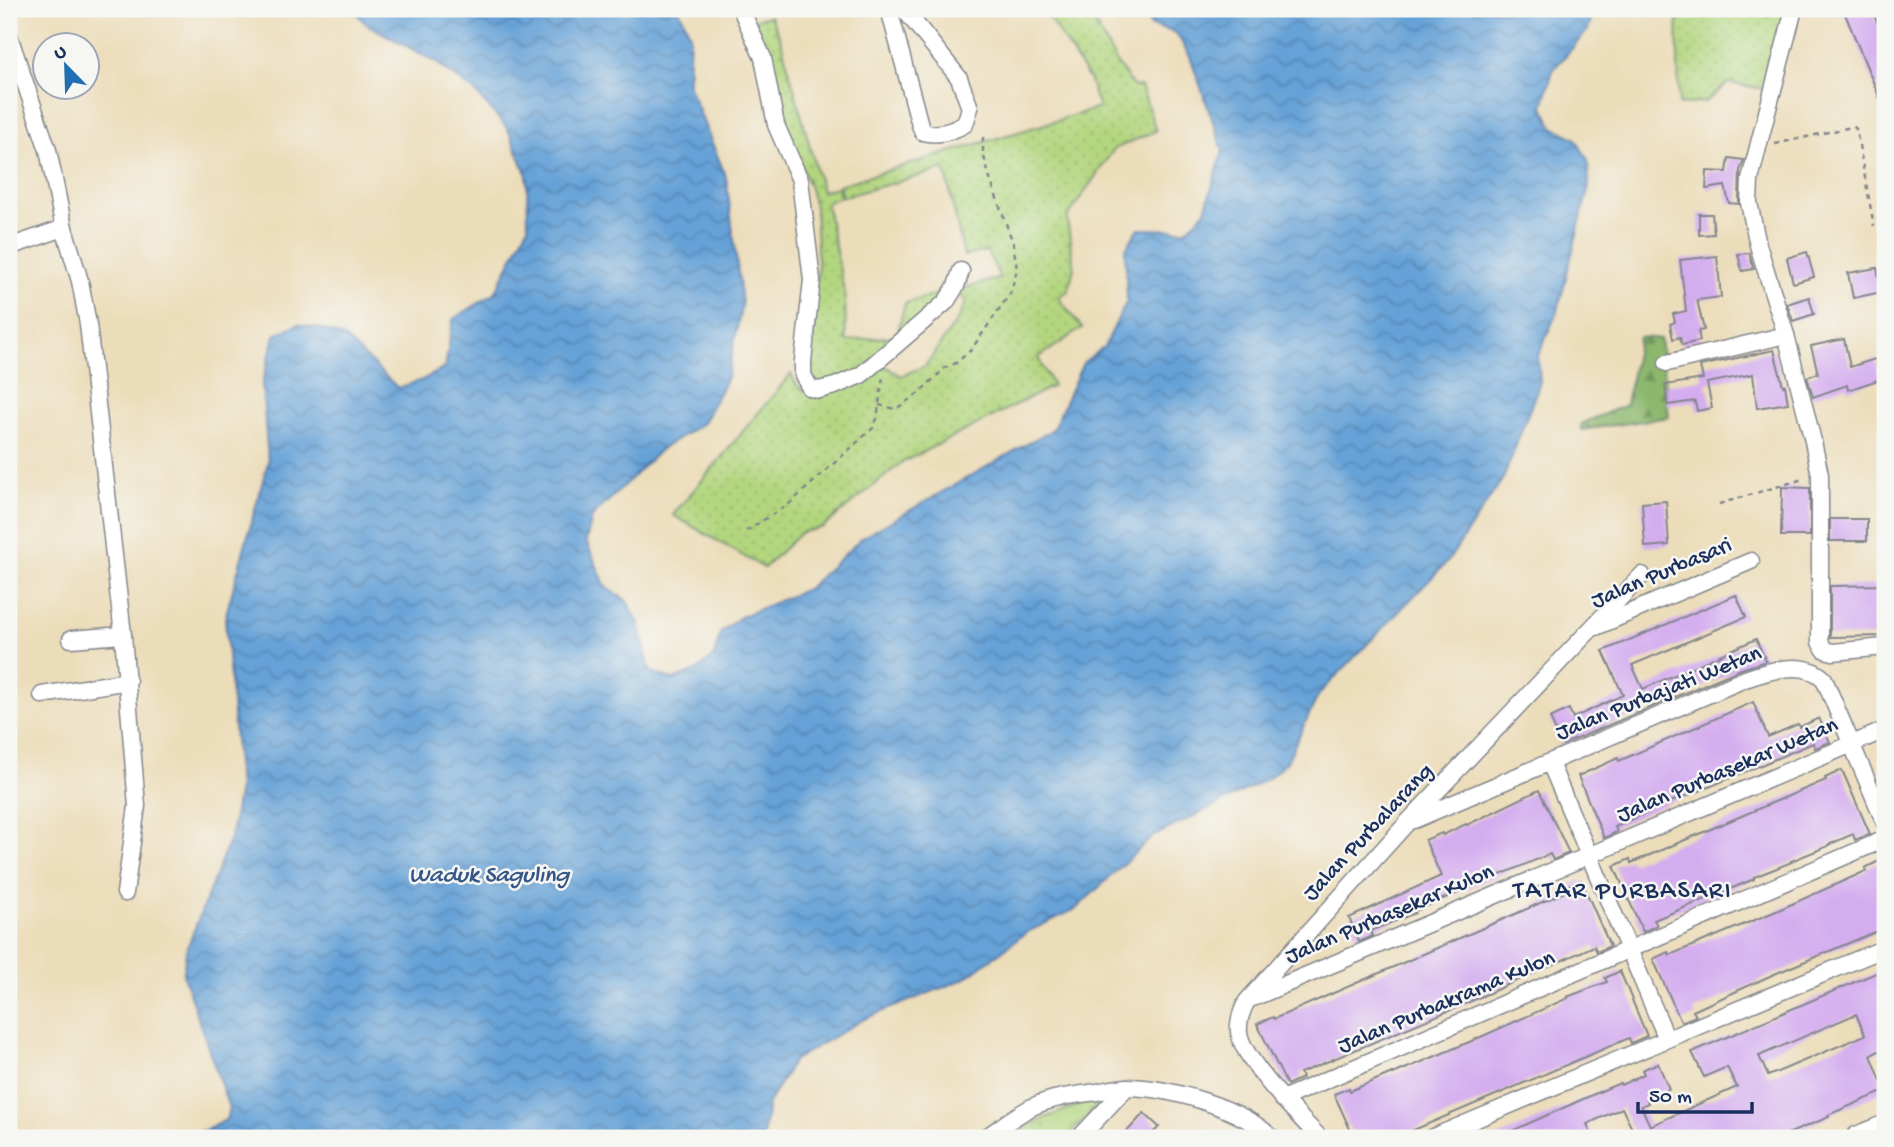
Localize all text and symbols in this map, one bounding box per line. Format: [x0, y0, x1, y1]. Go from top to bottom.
north arrow [32, 32, 102, 102]
text: U [51, 41, 70, 66]
street label: Jalan Purbasari [1588, 532, 1736, 616]
street label: Jalan Purbajati Wetan [1552, 640, 1766, 748]
street label: Jalan Purbasekar Wetan [1614, 712, 1842, 830]
street label: Jalan Purbalarang [1298, 759, 1440, 907]
street label: Jalan Purbasekar Kulon [1282, 859, 1498, 971]
water label: Waduk Saguling [409, 862, 571, 891]
district label: TATAR PURBASARI [1511, 877, 1733, 908]
street label: Jalan Purbakrama Kulon [1335, 945, 1559, 1061]
scale bar [1638, 1070, 1752, 1114]
text: 50 m [1649, 1086, 1692, 1111]

